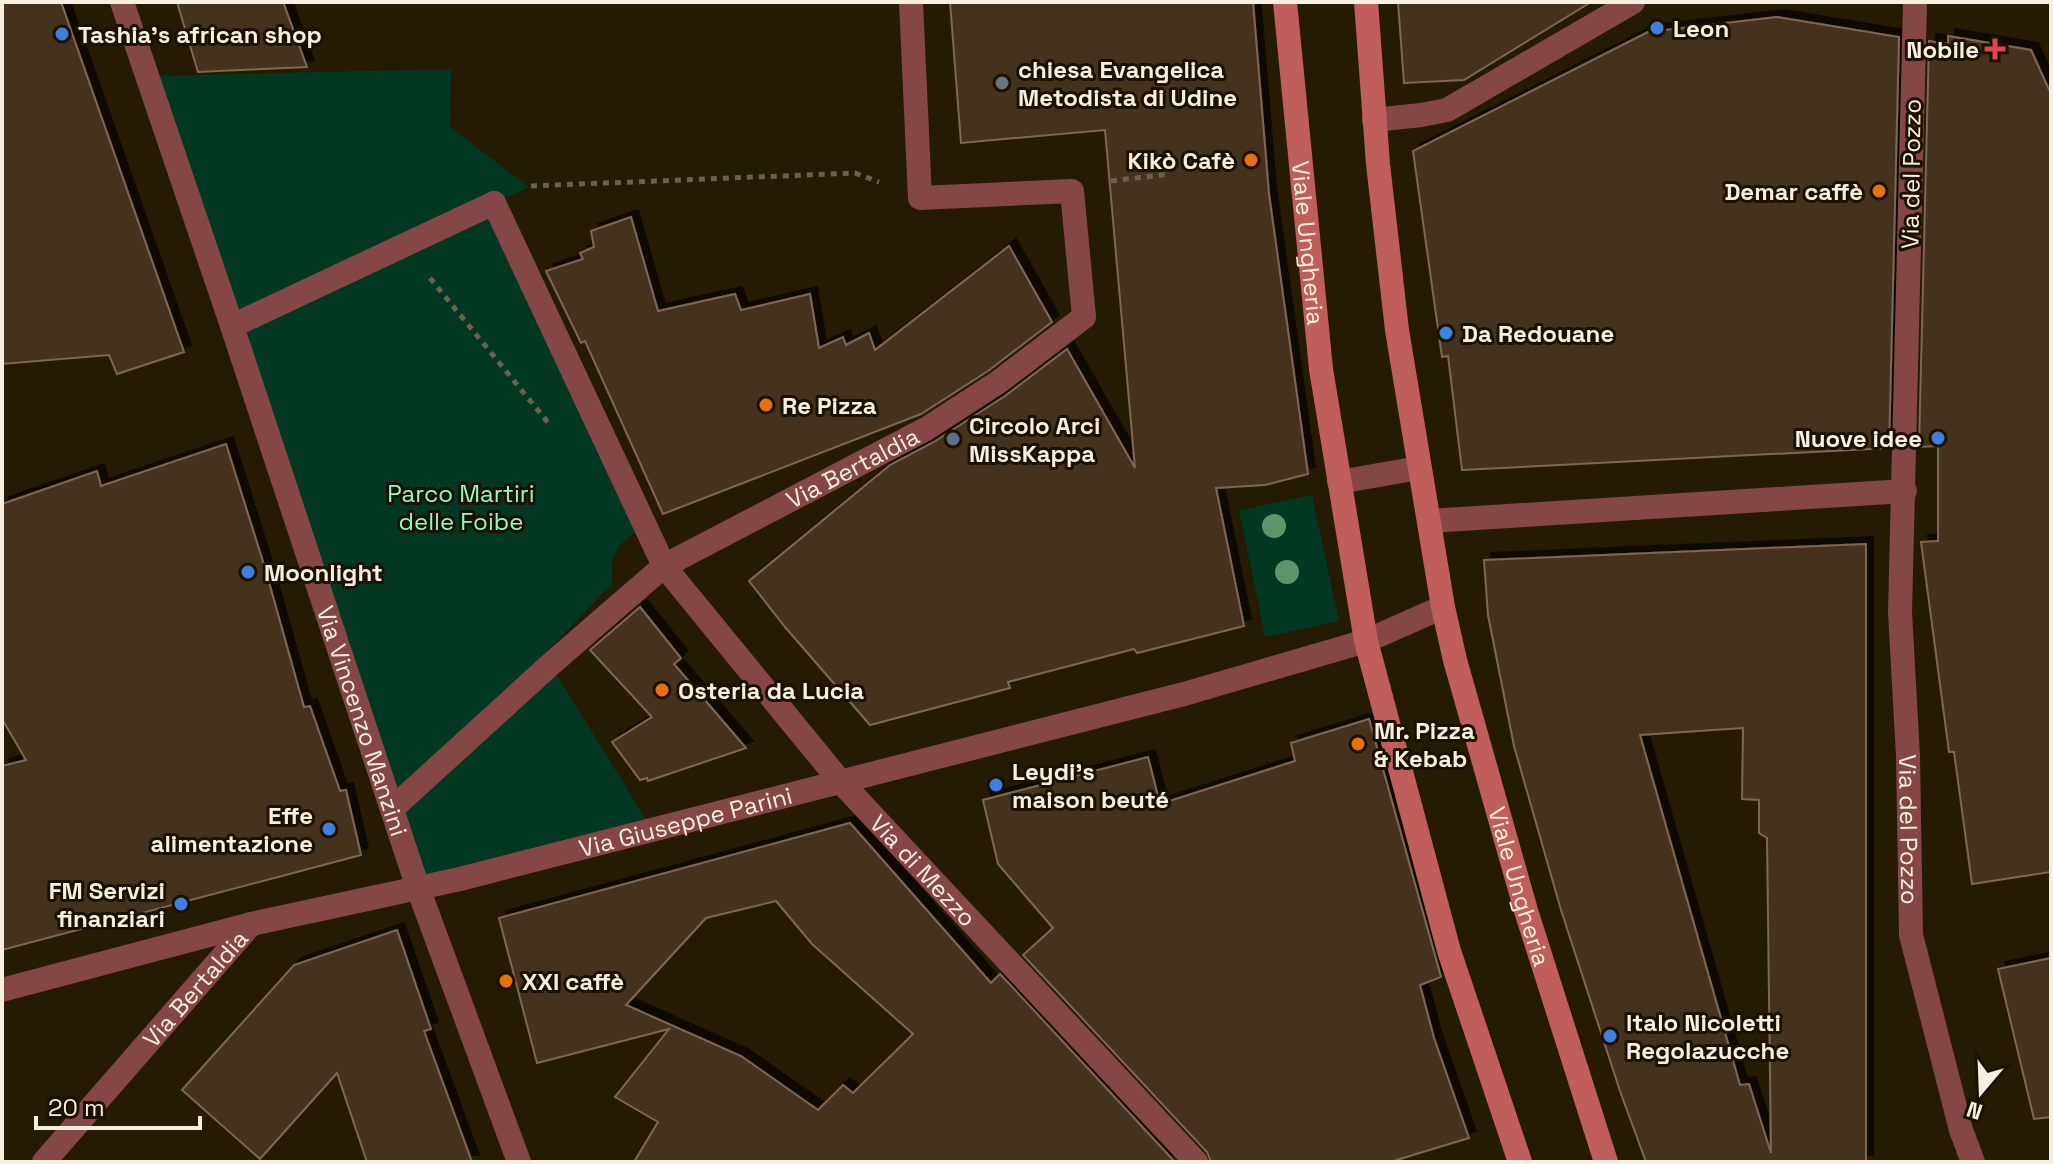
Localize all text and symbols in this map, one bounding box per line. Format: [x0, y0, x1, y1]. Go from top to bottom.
place label: Leon [1673, 13, 1729, 44]
place label: Tashia's african shop [78, 19, 322, 50]
marker: Leon [1648, 19, 1666, 37]
marker: Tashia's african shop [53, 25, 71, 43]
place label: Nobile [1906, 34, 1979, 65]
marker: Nobile [1986, 40, 2004, 58]
place label: chiesa Evangelica Metodista di Udine [1018, 54, 1237, 113]
marker: chiesa Evangelica Metodista di Udine [993, 74, 1011, 92]
street label: Via del Pozzo [1894, 99, 1928, 249]
place label: Kikò Cafè [1128, 145, 1235, 176]
marker: Kikò Cafè [1242, 151, 1260, 169]
street label: Viale Ungheria [1285, 159, 1332, 326]
place label: Demar caffè [1724, 176, 1863, 207]
marker: Demar caffè [1870, 182, 1888, 200]
place label: Da Redouane [1462, 318, 1614, 349]
marker: Da Redouane [1437, 324, 1455, 342]
place label: Re Pizza [782, 390, 877, 421]
marker: Re Pizza [757, 396, 775, 414]
place label: Circolo Arci MissKappa [969, 410, 1100, 469]
street label: Via Bertaldia [781, 420, 924, 515]
place label: Nuove idee [1795, 423, 1922, 454]
marker: Nuove idee [1929, 429, 1947, 447]
marker: Circolo Arci MissKappa [944, 430, 962, 448]
park label: Parco Martiri delle Foibe [387, 478, 535, 537]
place label: Moonlight [264, 557, 383, 588]
marker: Moonlight [239, 563, 257, 581]
street label: Via Vincenzo Manzini [310, 602, 415, 840]
place label: Osteria da Lucia [678, 675, 864, 706]
marker: Osteria da Lucia [653, 681, 671, 699]
place label: Mr. Pizza & Kebab [1374, 715, 1475, 774]
marker: Mr. Pizza & Kebab [1349, 735, 1367, 753]
street label: Via del Pozzo [1892, 754, 1926, 905]
place label: Leydi's maison beuté [1012, 756, 1169, 815]
marker: Leydi's maison beuté [987, 776, 1005, 794]
street label: Via Giuseppe Parini [575, 779, 795, 864]
place label: Effe alimentazione [151, 800, 313, 859]
street label: Viale Ungheria [1482, 803, 1558, 970]
street label: Via di Mezzo [864, 808, 983, 933]
marker: Effe alimentazione [320, 820, 338, 838]
place label: FM Servizi finanziari [49, 875, 165, 934]
marker: FM Servizi finanziari [172, 895, 190, 913]
street label: Via Bertaldia [135, 923, 255, 1054]
place label: XXI caffè [522, 966, 624, 997]
marker: XXI caffè [497, 972, 515, 990]
place label: Italo Nicoletti Regolazucche [1626, 1007, 1789, 1066]
marker: Italo Nicoletti Regolazucche [1601, 1027, 1619, 1045]
north arrow [1941, 1052, 2021, 1132]
scale bar [36, 1080, 200, 1130]
text: 20 m [48, 1092, 105, 1123]
text: N [1963, 1095, 1986, 1127]

